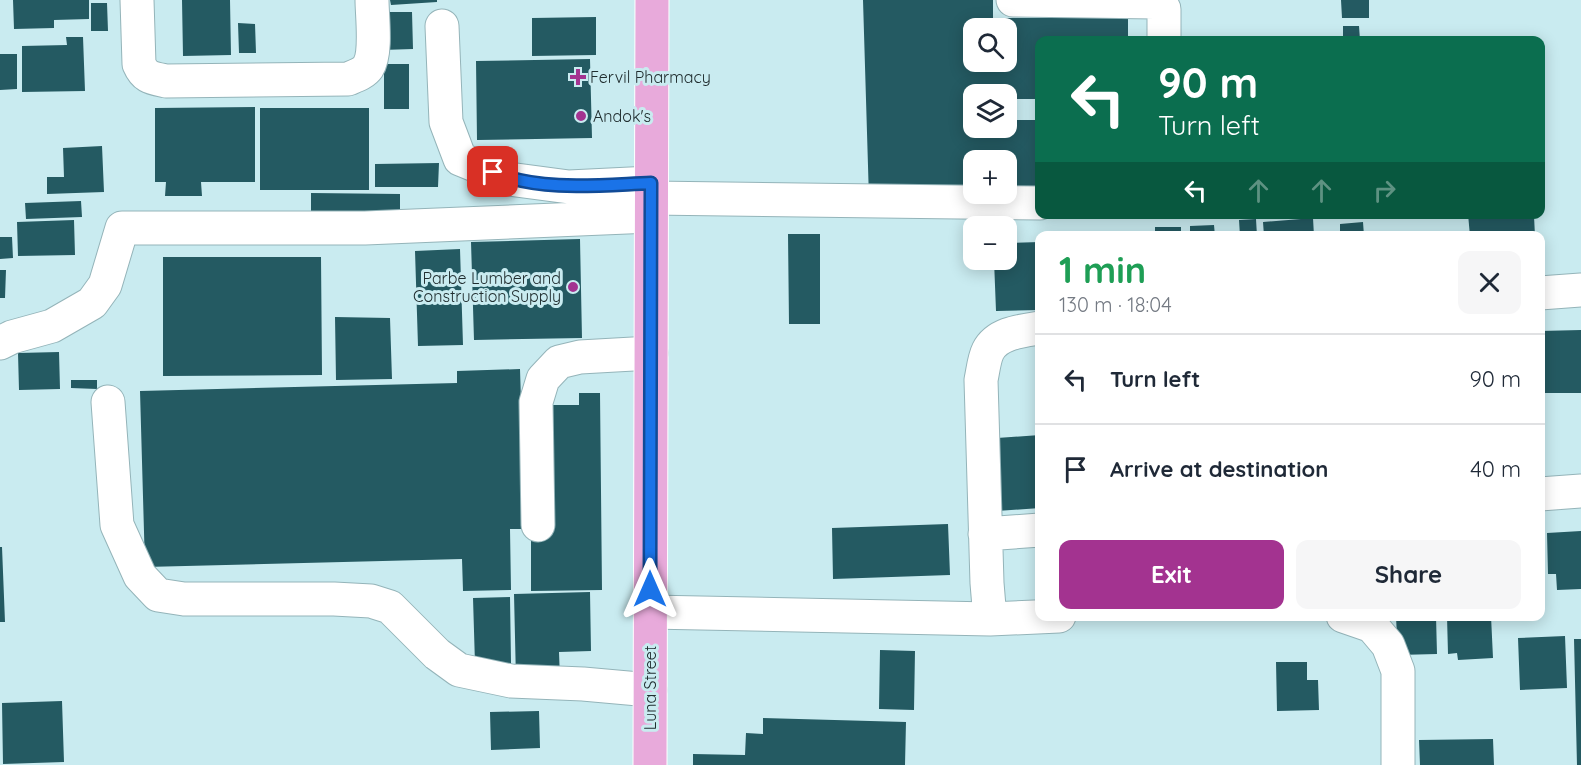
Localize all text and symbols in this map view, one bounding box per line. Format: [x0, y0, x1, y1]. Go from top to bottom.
map controls [963, 18, 1017, 270]
button: search [963, 18, 1017, 72]
text: 90 m [1158, 56, 1258, 109]
icon: left [1059, 60, 1137, 138]
place label: Fervil Pharmacy [590, 67, 711, 87]
marker: Fervil Pharmacy [571, 70, 585, 84]
button: layers [963, 84, 1017, 138]
place label: Andok's [593, 106, 651, 126]
text: Turn left [1158, 108, 1260, 142]
marker: Andok's [574, 109, 588, 123]
pin [467, 146, 518, 197]
button: + [963, 150, 1017, 204]
icon: arrive [476, 155, 509, 188]
icon: left [1179, 174, 1212, 207]
icon: ahead [1242, 174, 1275, 207]
icon: ahead [1305, 174, 1338, 207]
icon: right [1368, 174, 1401, 207]
button: − [963, 216, 1017, 270]
text: 1 min [1059, 247, 1146, 292]
button: close [1458, 251, 1521, 314]
place label: Parbe Lumber and Construction Supply [413, 268, 561, 306]
marker: Parbe Lumber and Construction Supply [566, 280, 580, 294]
text: 130 m · 18:04 [1059, 292, 1172, 317]
icon: left [1059, 363, 1092, 396]
text: Turn left [1110, 365, 1200, 393]
text: 90 m [1470, 365, 1521, 393]
icon: arrive [1059, 453, 1092, 486]
text: Arrive at destination [1110, 455, 1328, 483]
text: 40 m [1470, 455, 1521, 483]
button: Exit [1059, 540, 1284, 609]
button: Share [1296, 540, 1521, 609]
position arrow [618, 557, 682, 621]
street label: Luna Street [640, 646, 660, 730]

